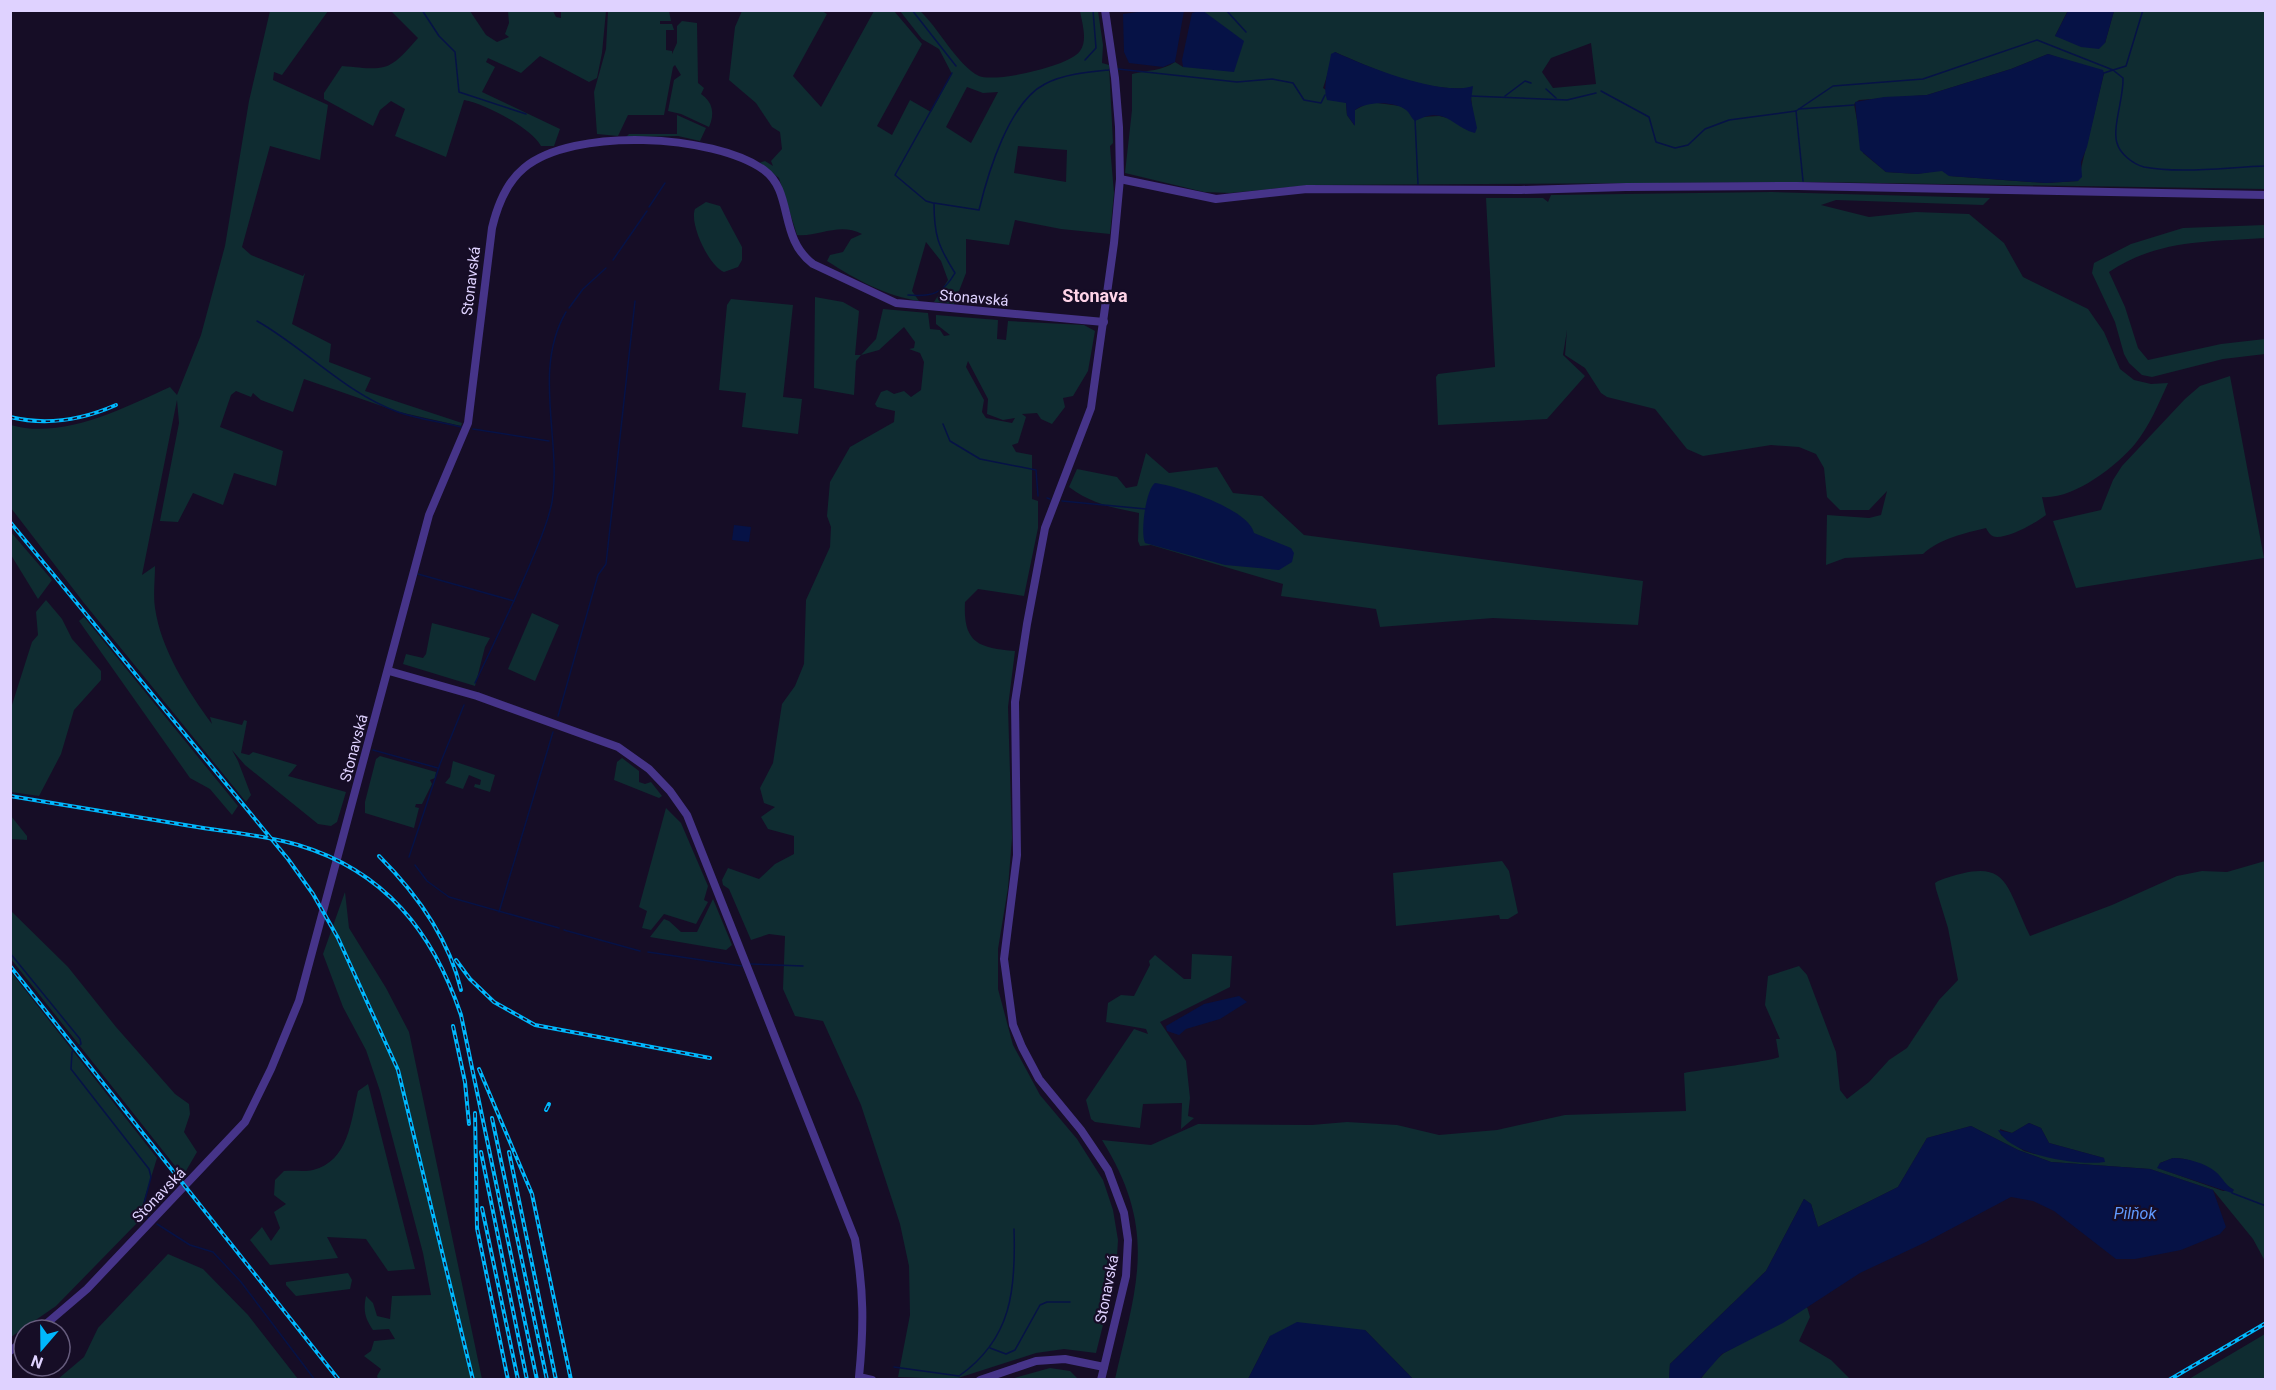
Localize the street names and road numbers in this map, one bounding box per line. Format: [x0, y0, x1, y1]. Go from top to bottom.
street label: Stonavská [458, 245, 484, 317]
street label: Stonavská [939, 286, 1009, 310]
street label: Stonavská [336, 712, 372, 784]
street label: Stonavská [128, 1164, 190, 1226]
street label: Stonavská [1092, 1253, 1122, 1325]

